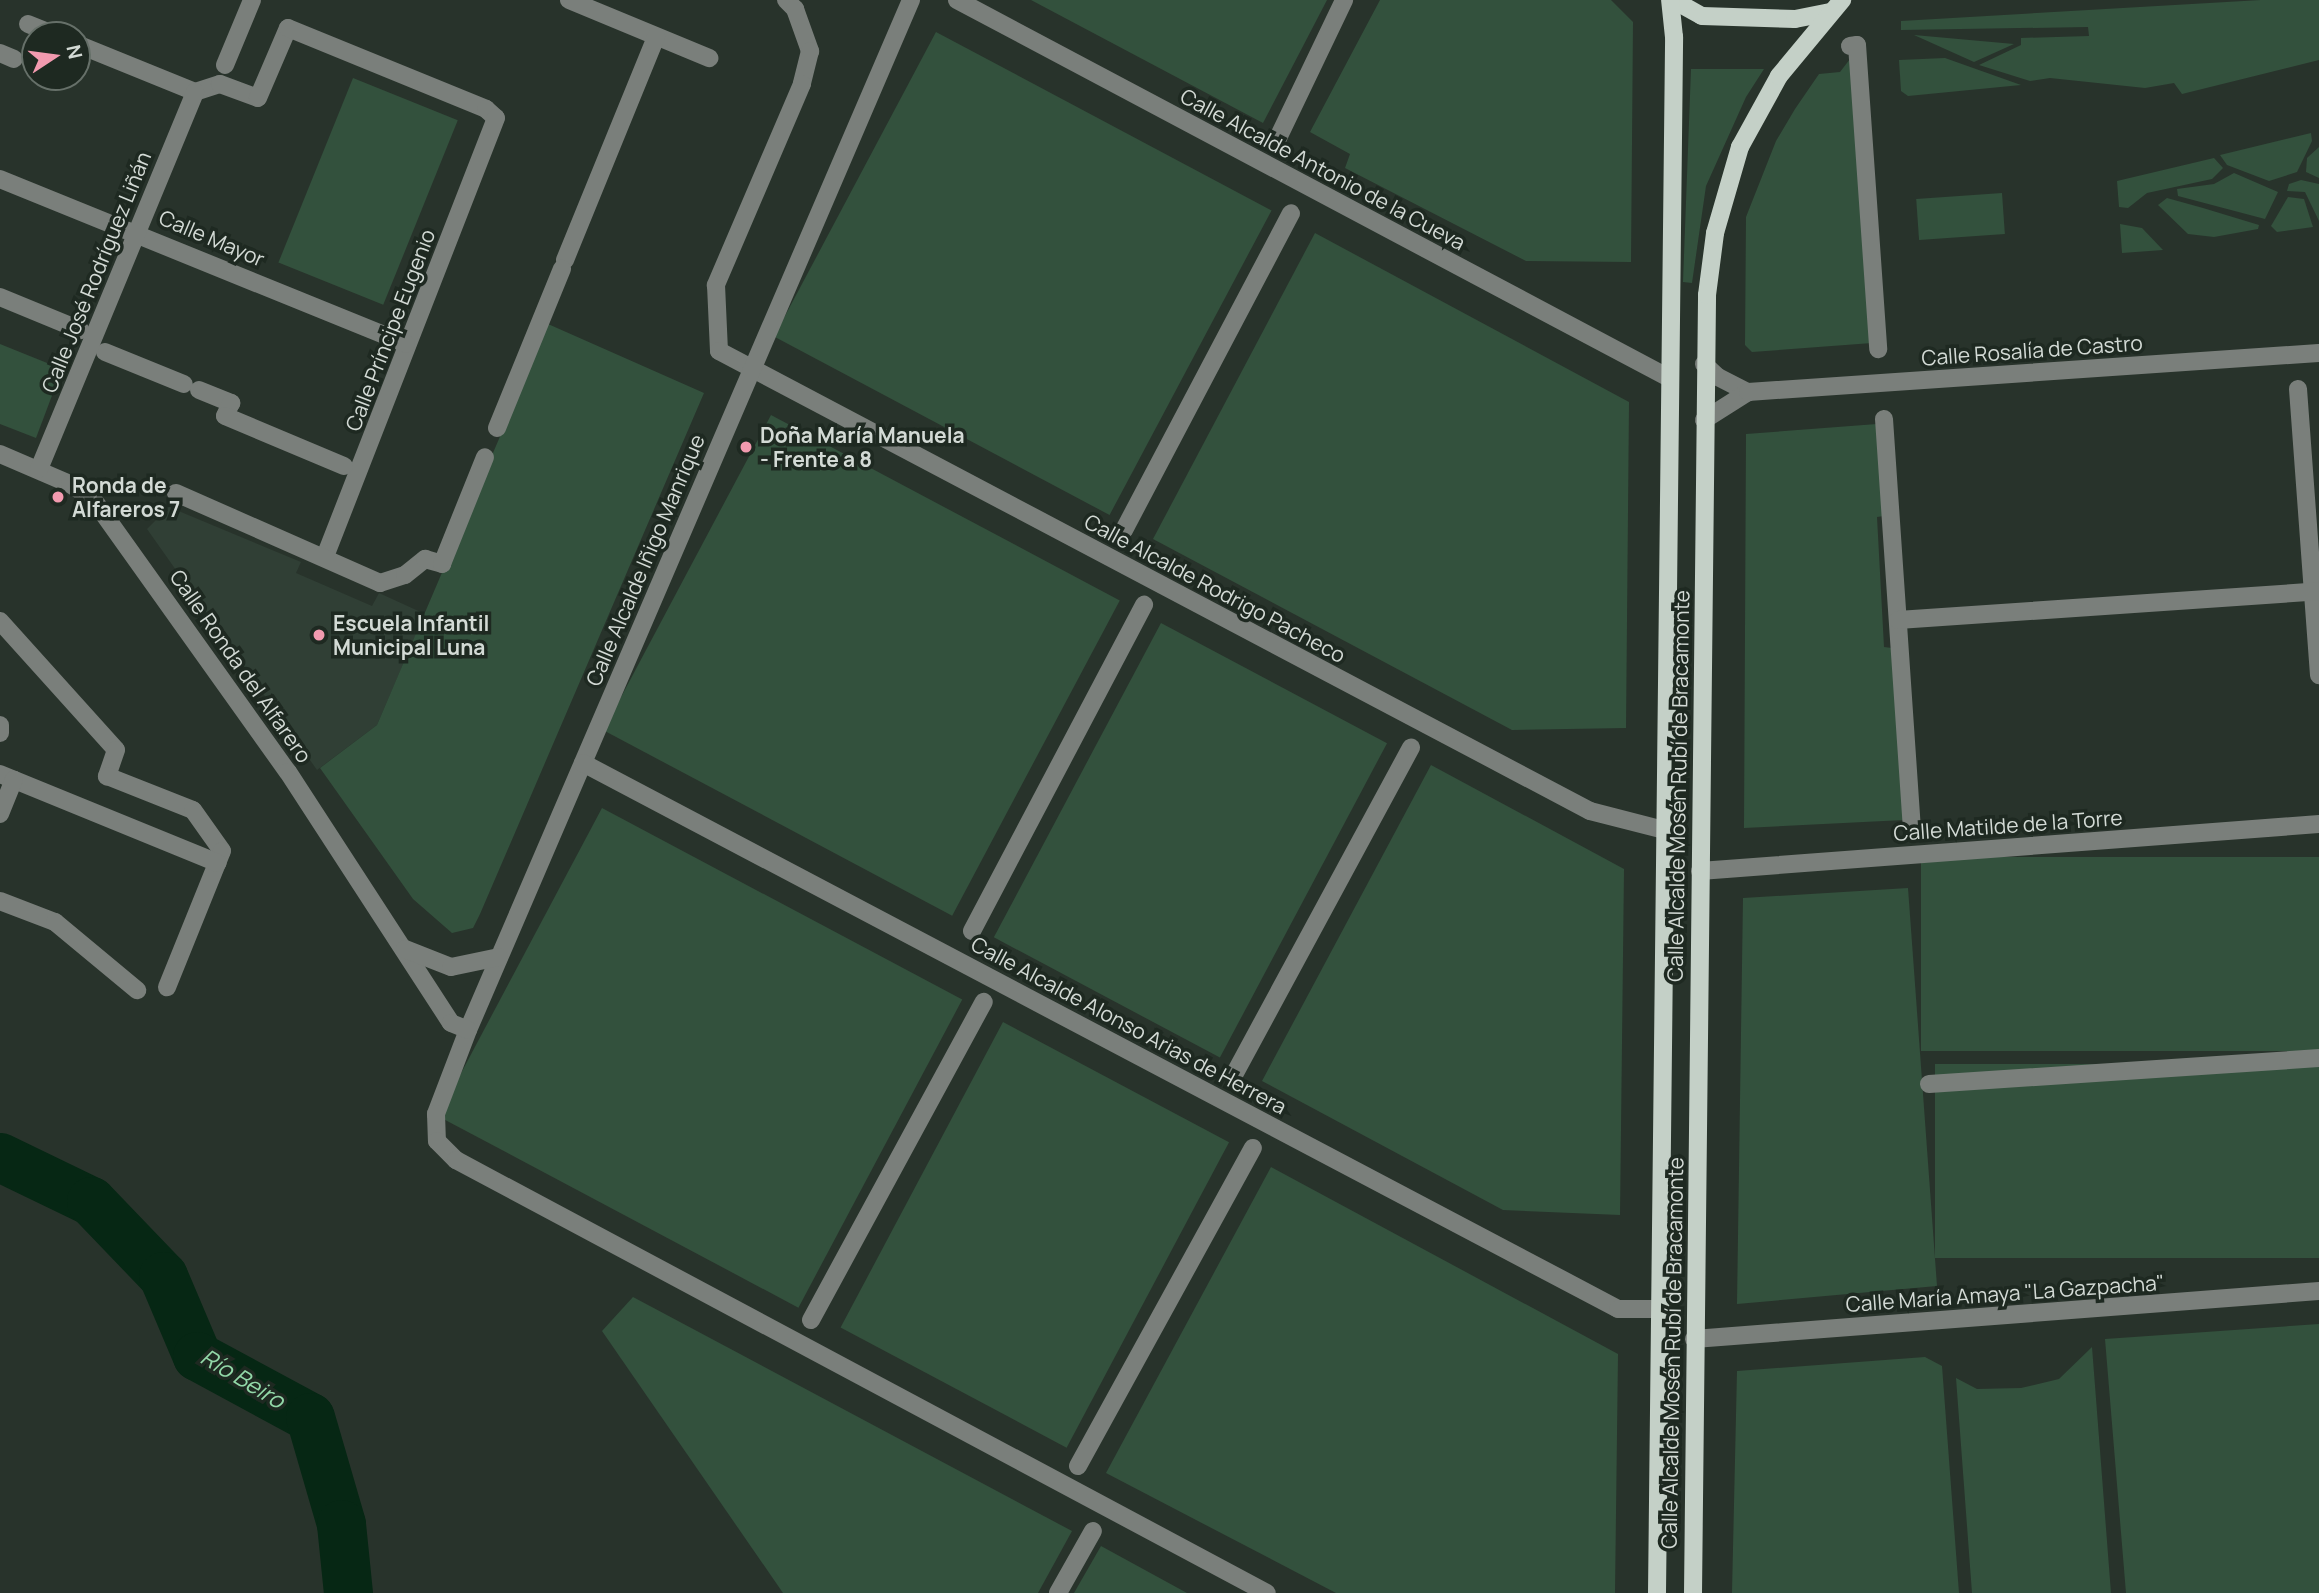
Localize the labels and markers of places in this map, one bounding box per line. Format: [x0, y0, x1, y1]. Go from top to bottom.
place label: Doña María Manuela - Frente a 8 [760, 422, 965, 472]
marker: Doña María Manuela - Frente a 8 [738, 439, 754, 455]
place label: Ronda de Alfareros 7 [72, 472, 180, 522]
marker: Ronda de Alfareros 7 [50, 489, 66, 505]
place label: Escuela Infantil Municipal Luna [333, 610, 489, 660]
marker: Escuela Infantil Municipal Luna [311, 627, 327, 643]

